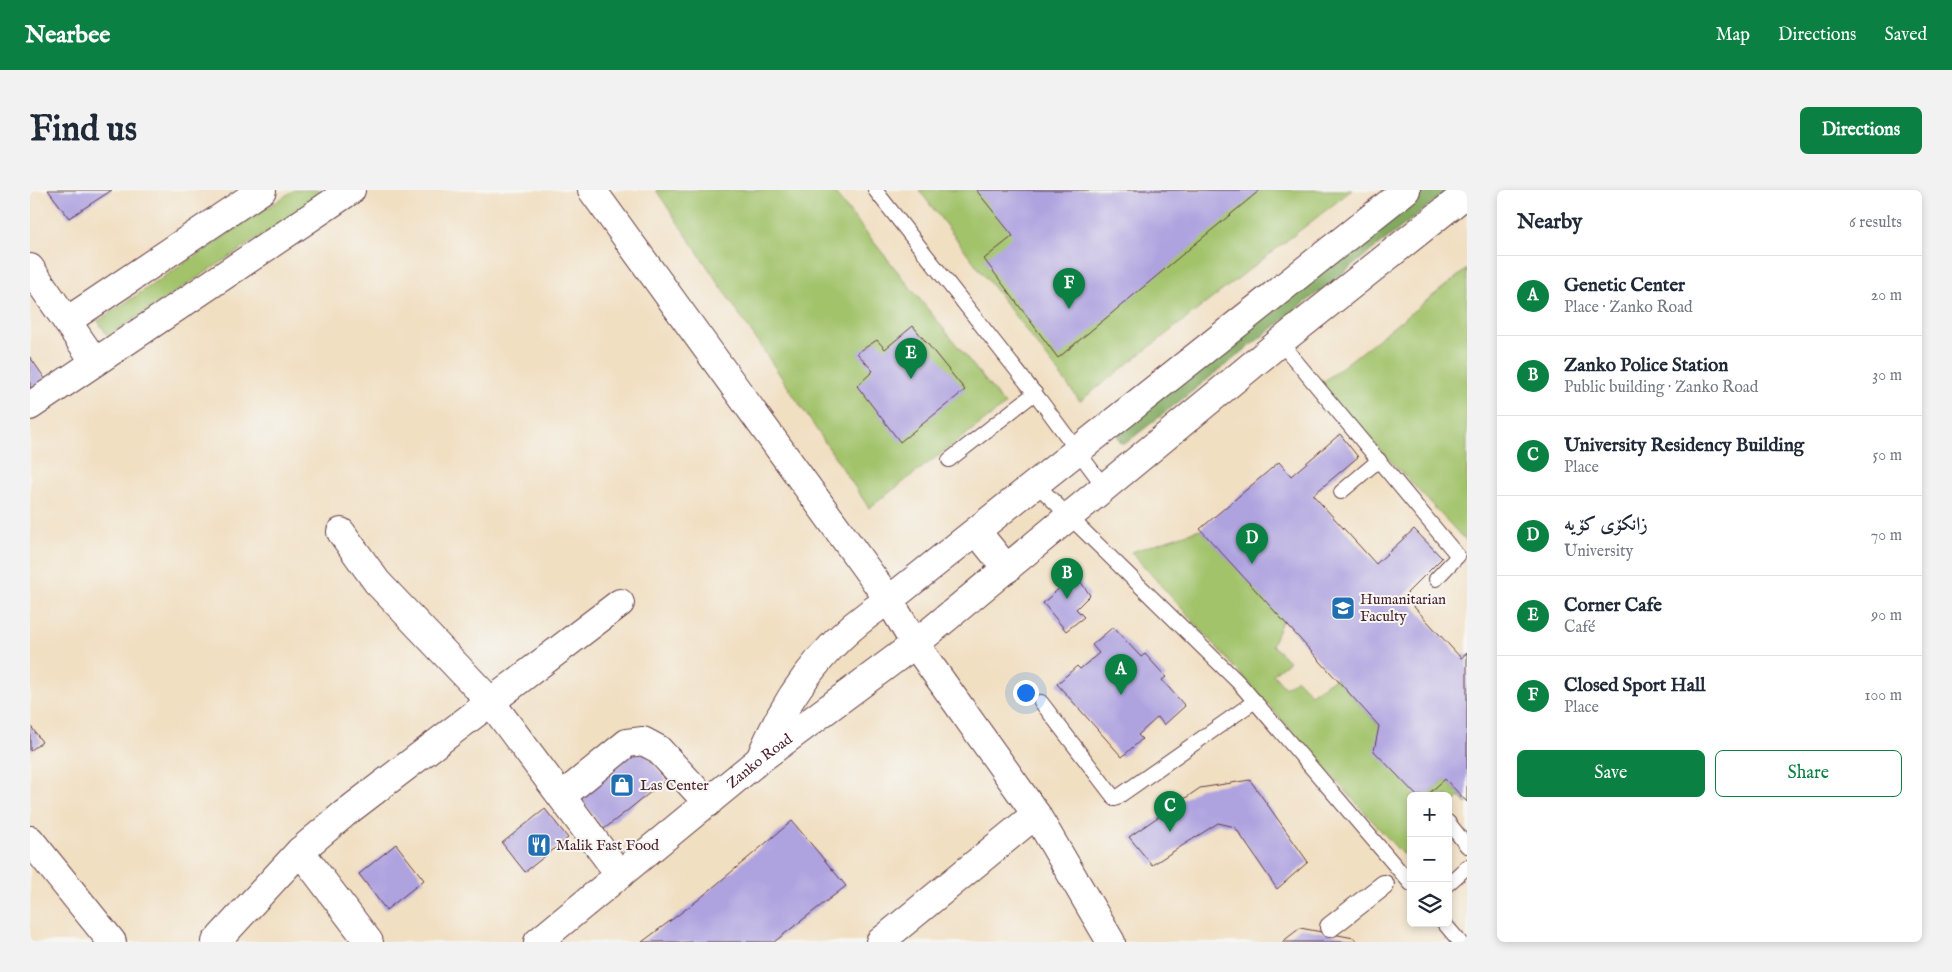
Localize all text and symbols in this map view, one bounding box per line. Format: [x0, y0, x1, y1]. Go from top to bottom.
text: Nearbee [25, 20, 110, 51]
text: Map [1716, 24, 1750, 47]
text: Directions [1778, 24, 1856, 47]
text: Saved [1884, 24, 1927, 47]
button: Directions [1800, 107, 1922, 154]
text: Find us [30, 108, 137, 153]
text: Nearby [1517, 209, 1582, 236]
text: 6 results [1849, 213, 1902, 233]
pin: F [1053, 268, 1085, 309]
text: Genetic Center [1564, 274, 1685, 298]
text: A [1528, 286, 1538, 306]
text: 20 m [1871, 286, 1902, 306]
text: Place · Zanko Road [1564, 298, 1693, 318]
pin: E [895, 338, 927, 379]
text: Zanko Police Station [1564, 354, 1728, 378]
text: B [1528, 366, 1538, 386]
text: 30 m [1872, 366, 1902, 386]
text: Public building · Zanko Road [1564, 378, 1758, 398]
text: University Residency Building [1564, 434, 1804, 458]
text: C [1527, 446, 1539, 466]
text: 50 m [1873, 446, 1902, 466]
text: Place [1564, 458, 1599, 478]
text: زانکۆی کۆیە [1564, 513, 1648, 537]
pin: D [1236, 523, 1268, 564]
text: D [1527, 526, 1539, 546]
text: 70 m [1871, 526, 1902, 546]
text: University [1564, 542, 1633, 562]
pin: B [1051, 558, 1083, 599]
place label: Humanitarian Faculty [1360, 590, 1446, 626]
text: Corner Cafe [1564, 594, 1662, 618]
school or university icon: Humanitarian Faculty [1330, 595, 1356, 621]
text: E [1527, 606, 1539, 626]
text: 90 m [1871, 606, 1902, 626]
text: Café [1564, 618, 1595, 638]
pin: A [1105, 654, 1137, 695]
text: Closed Sport Hall [1564, 674, 1705, 698]
your location [1013, 680, 1039, 706]
text: F [1528, 686, 1538, 706]
text: 100 m [1865, 686, 1902, 706]
text: Place [1564, 698, 1599, 718]
street label: Zanko Road [723, 729, 797, 792]
button: Save [1517, 750, 1705, 797]
button: Share [1715, 750, 1902, 797]
shop icon: Las Center [609, 772, 635, 798]
place label: Las Center [640, 776, 709, 795]
pin: C [1154, 791, 1186, 832]
map controls [1407, 792, 1452, 927]
button: + [1407, 792, 1452, 837]
restaurant icon: Malik Fast Food [526, 832, 552, 858]
place label: Malik Fast Food [556, 836, 660, 855]
button: − [1407, 837, 1452, 882]
button: layers [1407, 882, 1452, 927]

